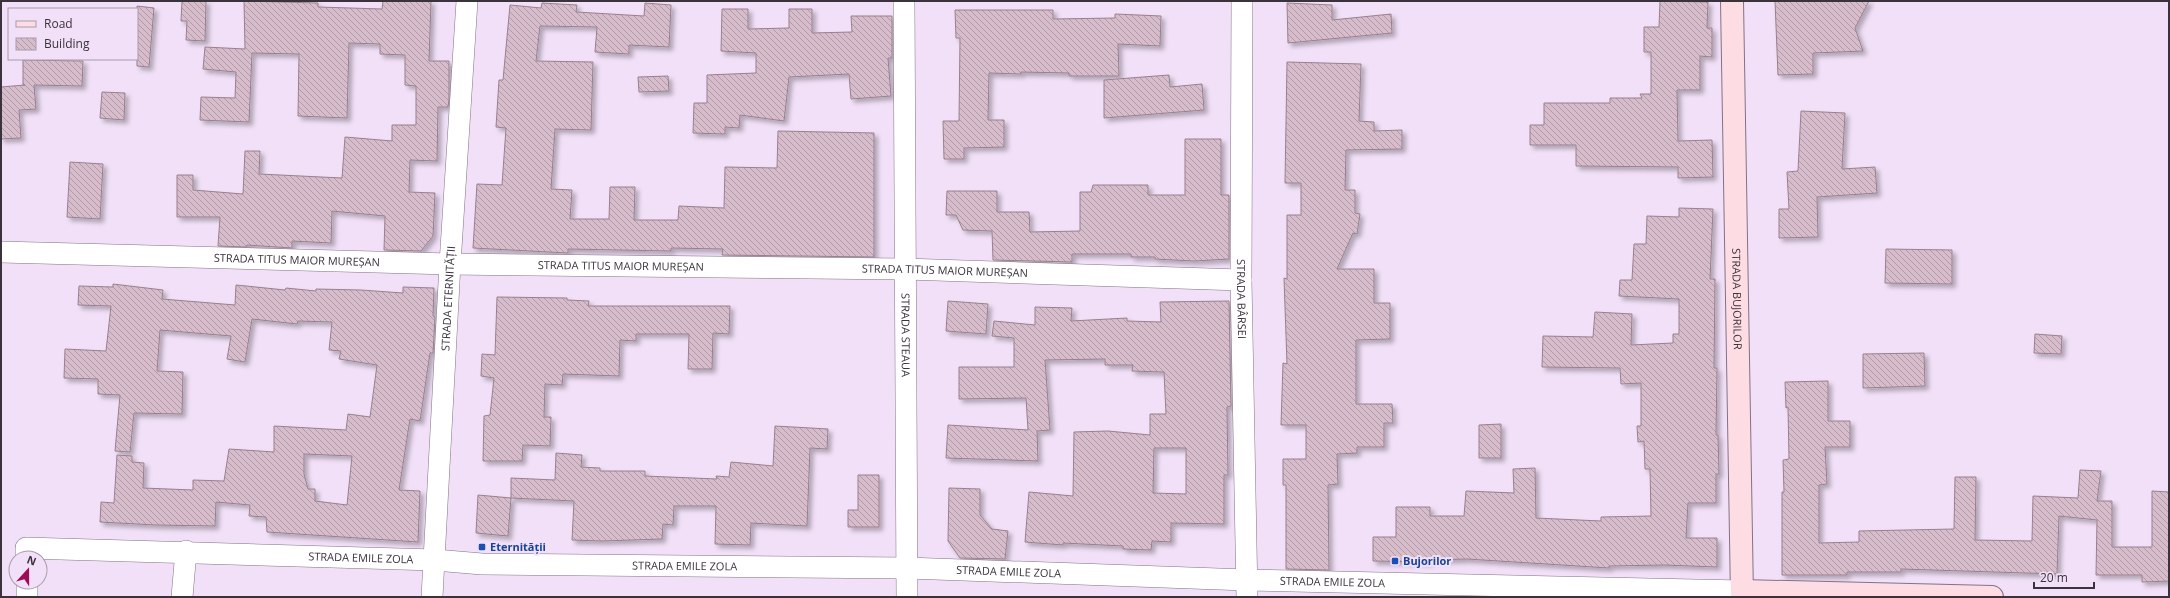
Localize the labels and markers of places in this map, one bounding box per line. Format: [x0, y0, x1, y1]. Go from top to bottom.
place label: Eternității [490, 539, 546, 554]
marker: Eternității [477, 542, 487, 552]
place label: Bujorilor [1403, 553, 1451, 568]
marker: Bujorilor [1390, 556, 1400, 566]

